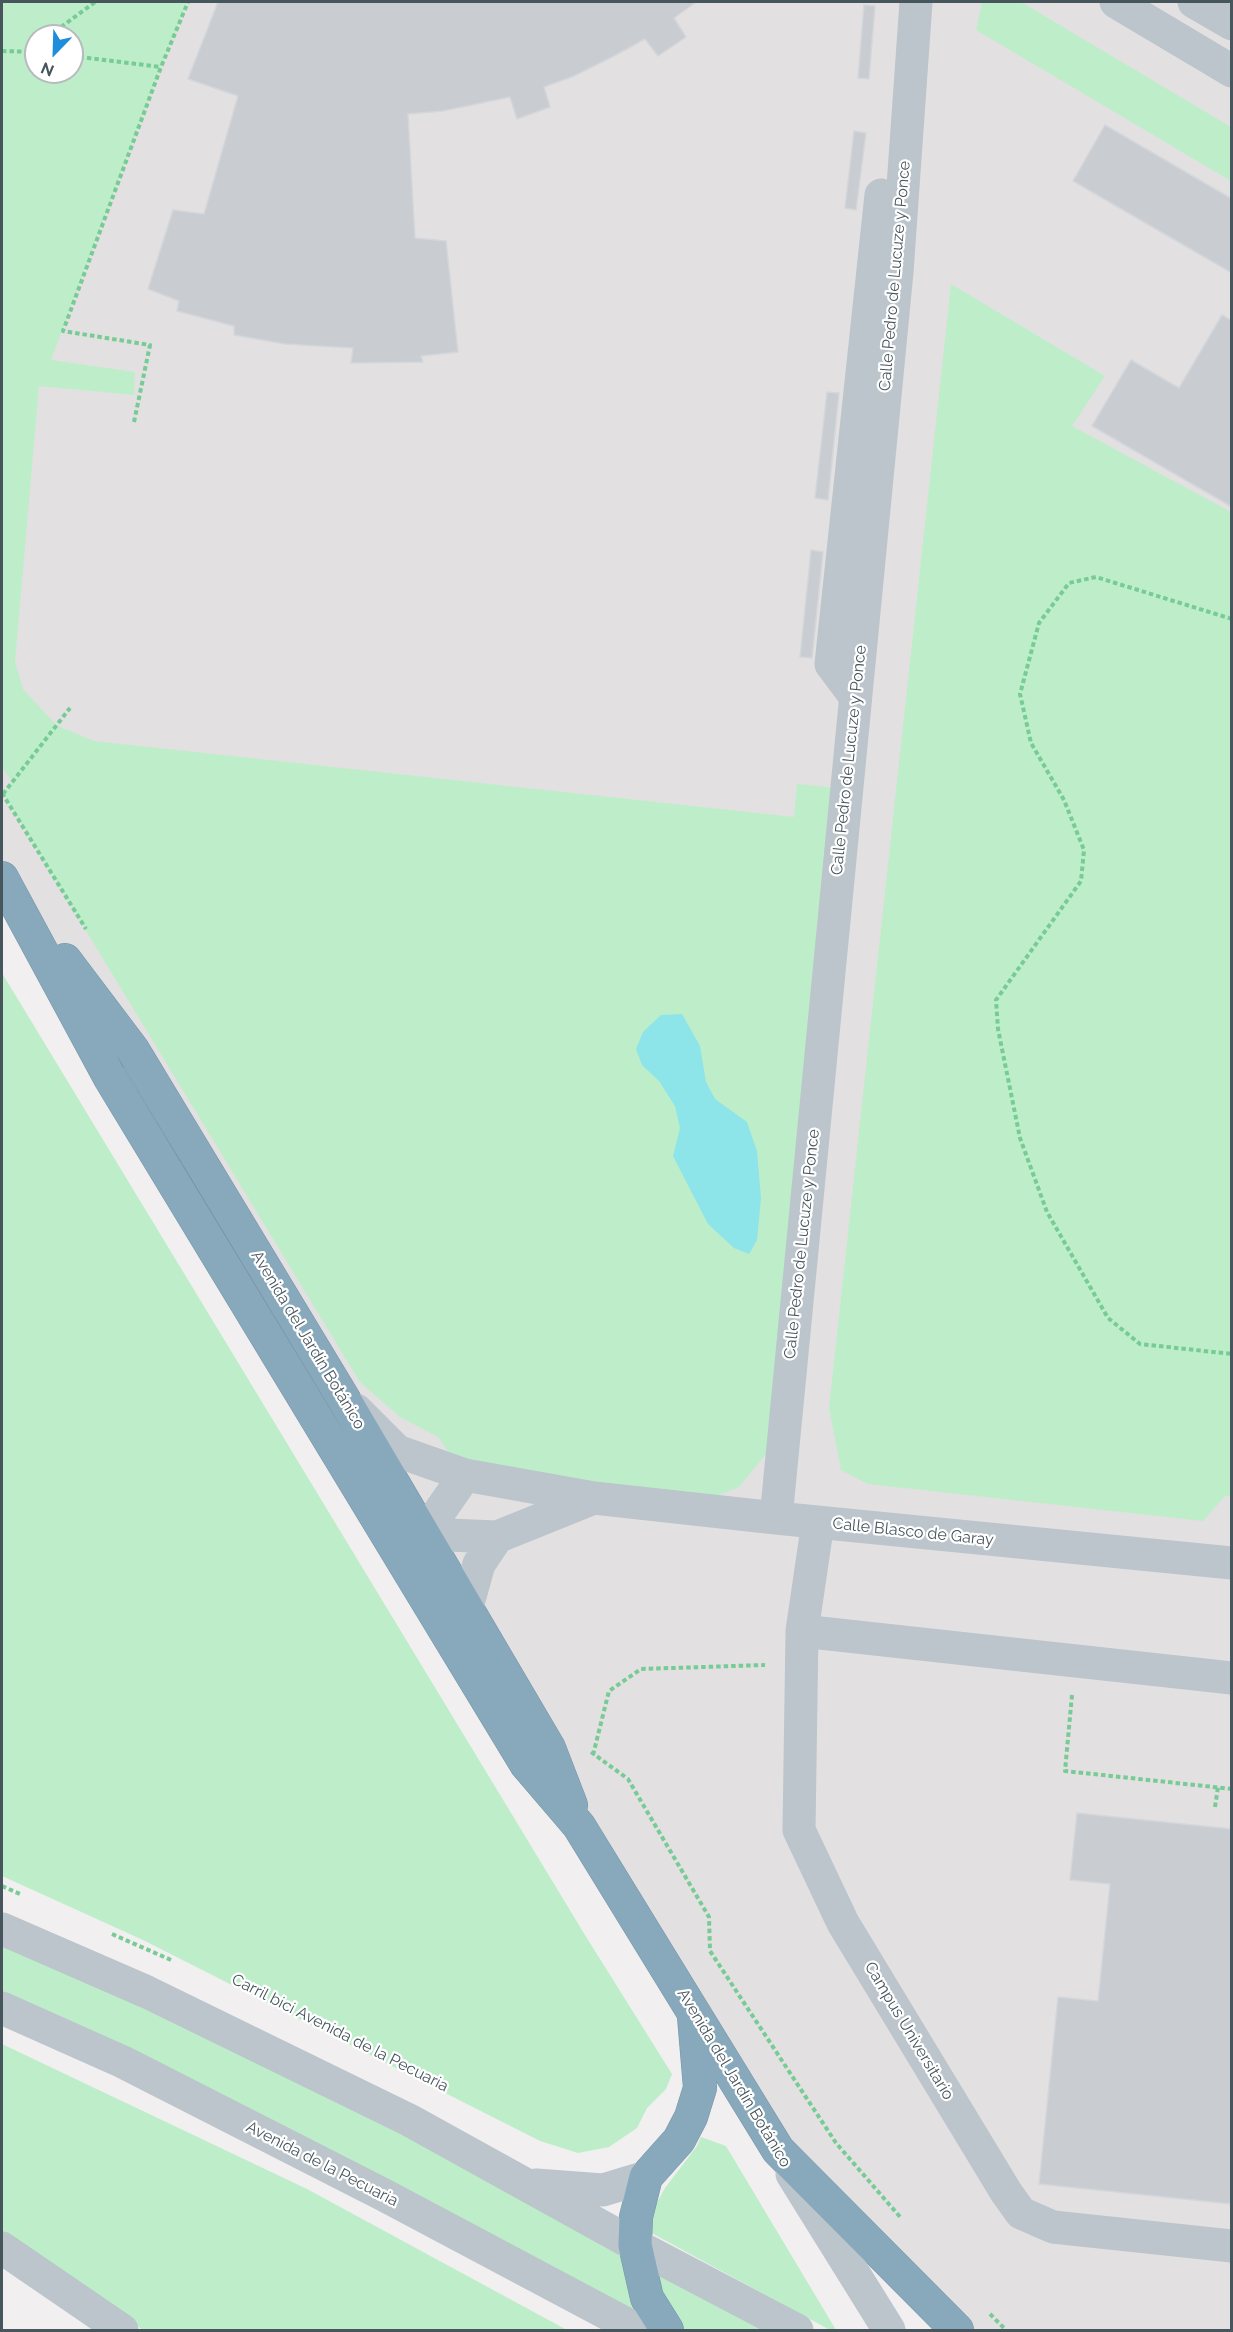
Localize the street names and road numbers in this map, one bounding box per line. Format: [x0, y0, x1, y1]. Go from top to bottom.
street label: Calle Pedro de Lucuze y Ponce [875, 160, 915, 392]
street label: Calle Pedro de Lucuze y Ponce [827, 644, 871, 876]
street label: Calle Pedro de Lucuze y Ponce [780, 1128, 824, 1360]
street label: Avenida del Jardín Botánico [247, 1247, 369, 1433]
street label: Calle Blasco de Garay [831, 1514, 995, 1550]
street label: Campus Universitario [860, 1959, 958, 2103]
street label: Carril bici Avenida de la Pecuaria [228, 1970, 452, 2096]
street label: Avenida del Jardín Botánico [673, 1985, 795, 2171]
street label: Avenida de la Pecuaria [243, 2117, 401, 2211]

